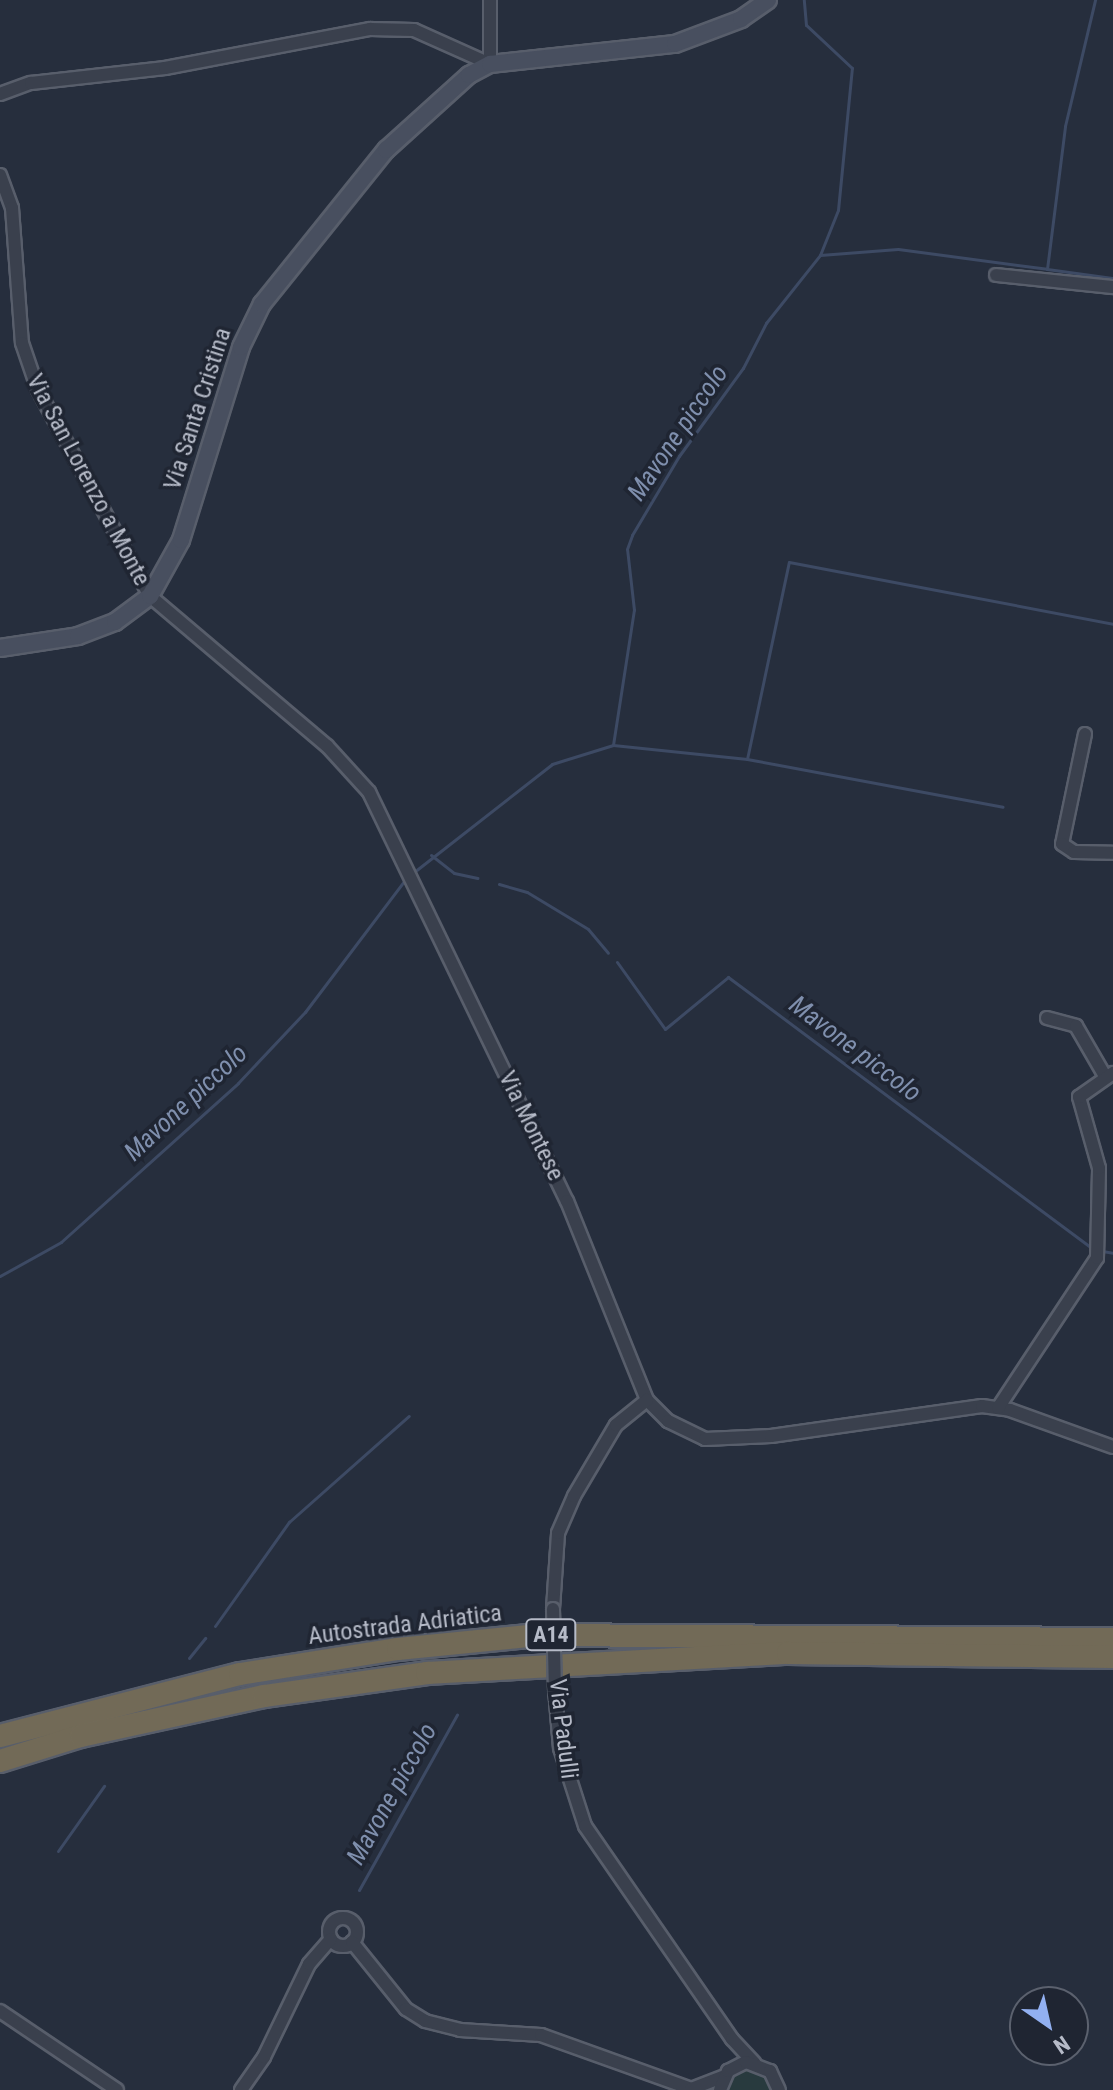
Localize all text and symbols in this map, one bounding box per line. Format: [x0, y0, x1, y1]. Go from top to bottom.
street label: Via Santa Cristina [158, 324, 238, 494]
water label: Mavone piccolo [621, 359, 735, 507]
street label: Via San Lorenzo a Monte [20, 369, 156, 591]
water label: Mavone piccolo [783, 989, 927, 1109]
water label: Mavone piccolo [118, 1038, 254, 1168]
street label: Via Montese [492, 1067, 570, 1185]
street label: Autostrada Adriatica [307, 1599, 503, 1651]
road number: A14 [525, 1617, 577, 1653]
street label: Via Padulli [543, 1677, 583, 1781]
water label: Mavone piccolo [340, 1718, 444, 1870]
north arrow [1009, 1986, 1089, 2066]
text: N [1049, 2031, 1074, 2059]

